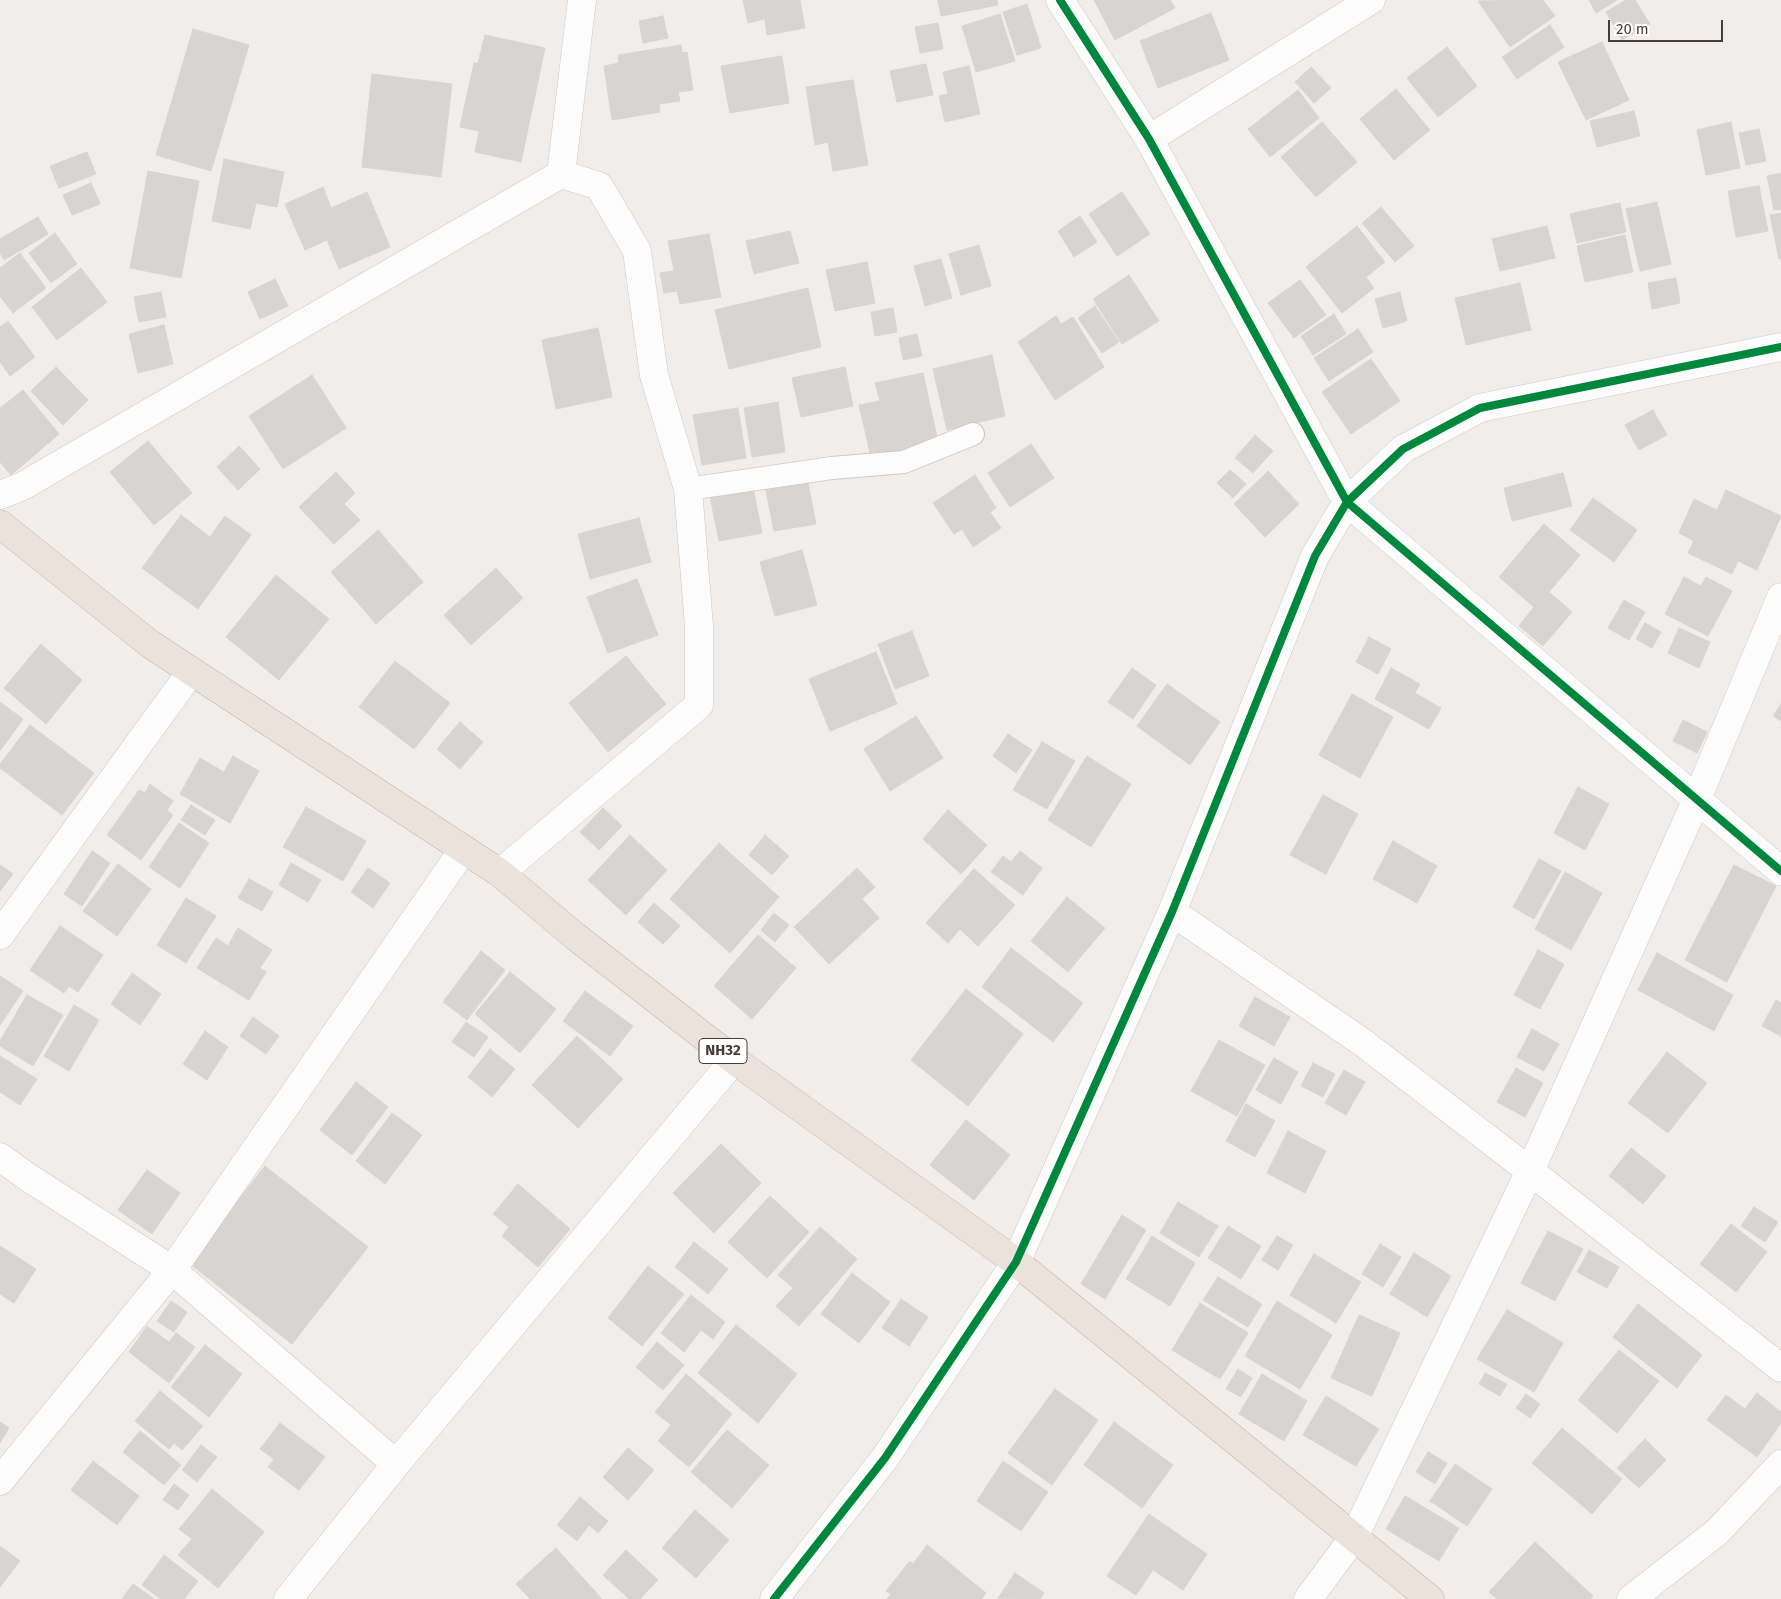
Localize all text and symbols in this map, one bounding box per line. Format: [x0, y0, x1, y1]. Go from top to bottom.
scale bar [1611, 10, 1726, 42]
text: 20 m [1616, 20, 1649, 38]
road number: NH32 [699, 1038, 747, 1064]

